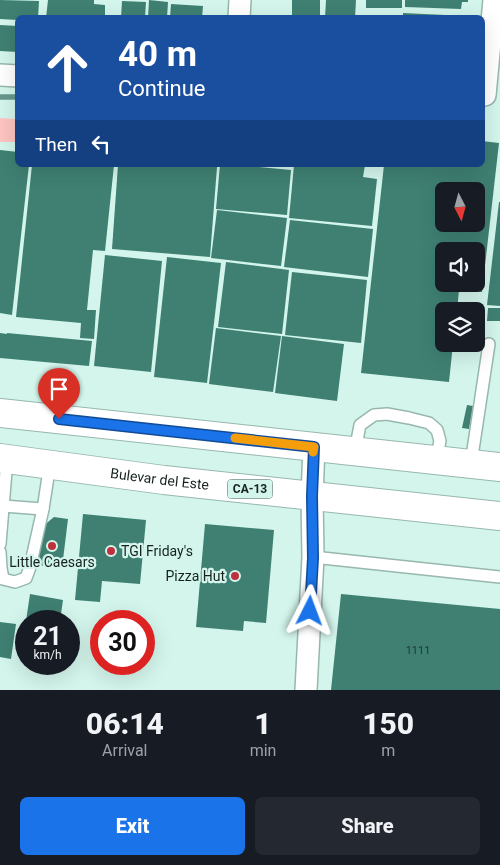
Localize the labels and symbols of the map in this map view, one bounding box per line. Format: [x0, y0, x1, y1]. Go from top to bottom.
north arrow [435, 182, 485, 232]
pin [38, 368, 80, 419]
street label: Bulevar del Este [109, 465, 210, 493]
road number: CA-13 [228, 479, 272, 498]
marker: Little Caesars [46, 540, 58, 552]
place label: TGI Friday's [121, 543, 193, 559]
marker: TGI Friday's [105, 545, 117, 557]
place label: Little Caesars [9, 554, 95, 570]
place label: Pizza Hut [166, 568, 225, 584]
marker: Pizza Hut [229, 570, 241, 582]
position arrow [283, 584, 335, 636]
speed limit sign: 30 [90, 610, 155, 675]
house number: 1111 [406, 644, 430, 657]

